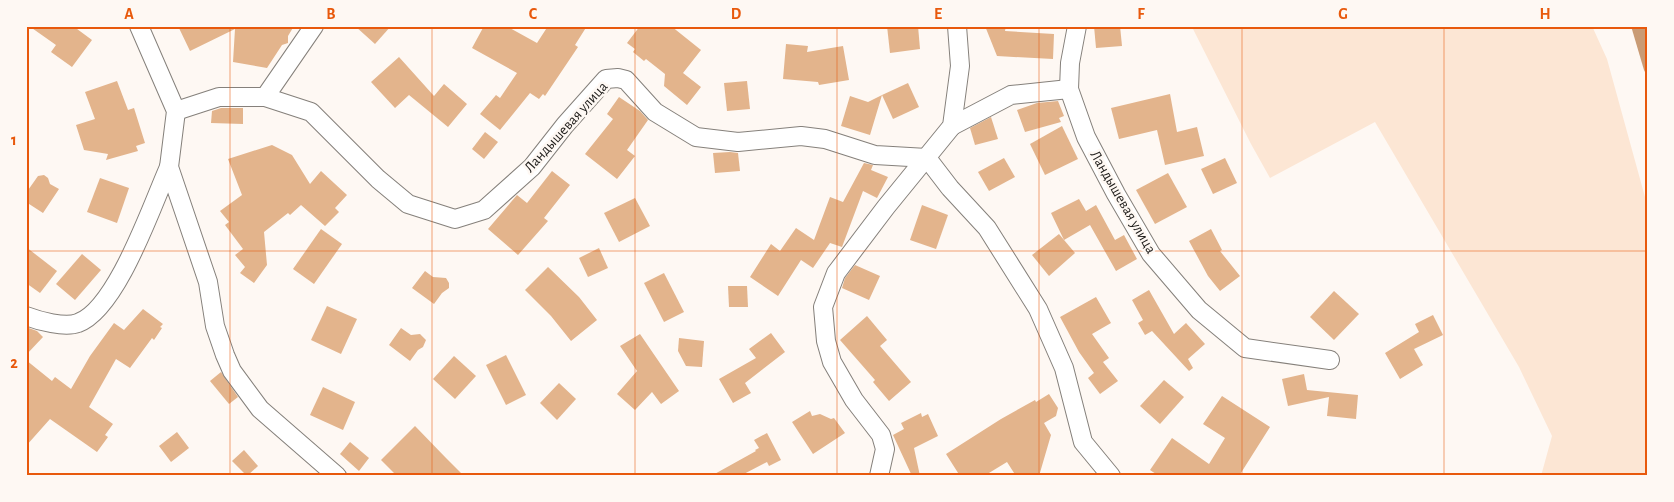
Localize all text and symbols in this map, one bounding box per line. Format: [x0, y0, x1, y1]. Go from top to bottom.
text: A [124, 6, 134, 22]
text: B [326, 6, 336, 22]
text: C [529, 6, 538, 22]
text: D [731, 6, 742, 22]
text: E [934, 6, 942, 22]
text: F [1137, 6, 1145, 22]
text: G [1338, 6, 1348, 22]
text: H [1539, 6, 1551, 22]
street label: Ландышевая улица [522, 79, 611, 175]
text: 1 [11, 132, 17, 148]
street label: Ландышевая улица [1087, 148, 1159, 256]
text: 2 [10, 355, 18, 371]

